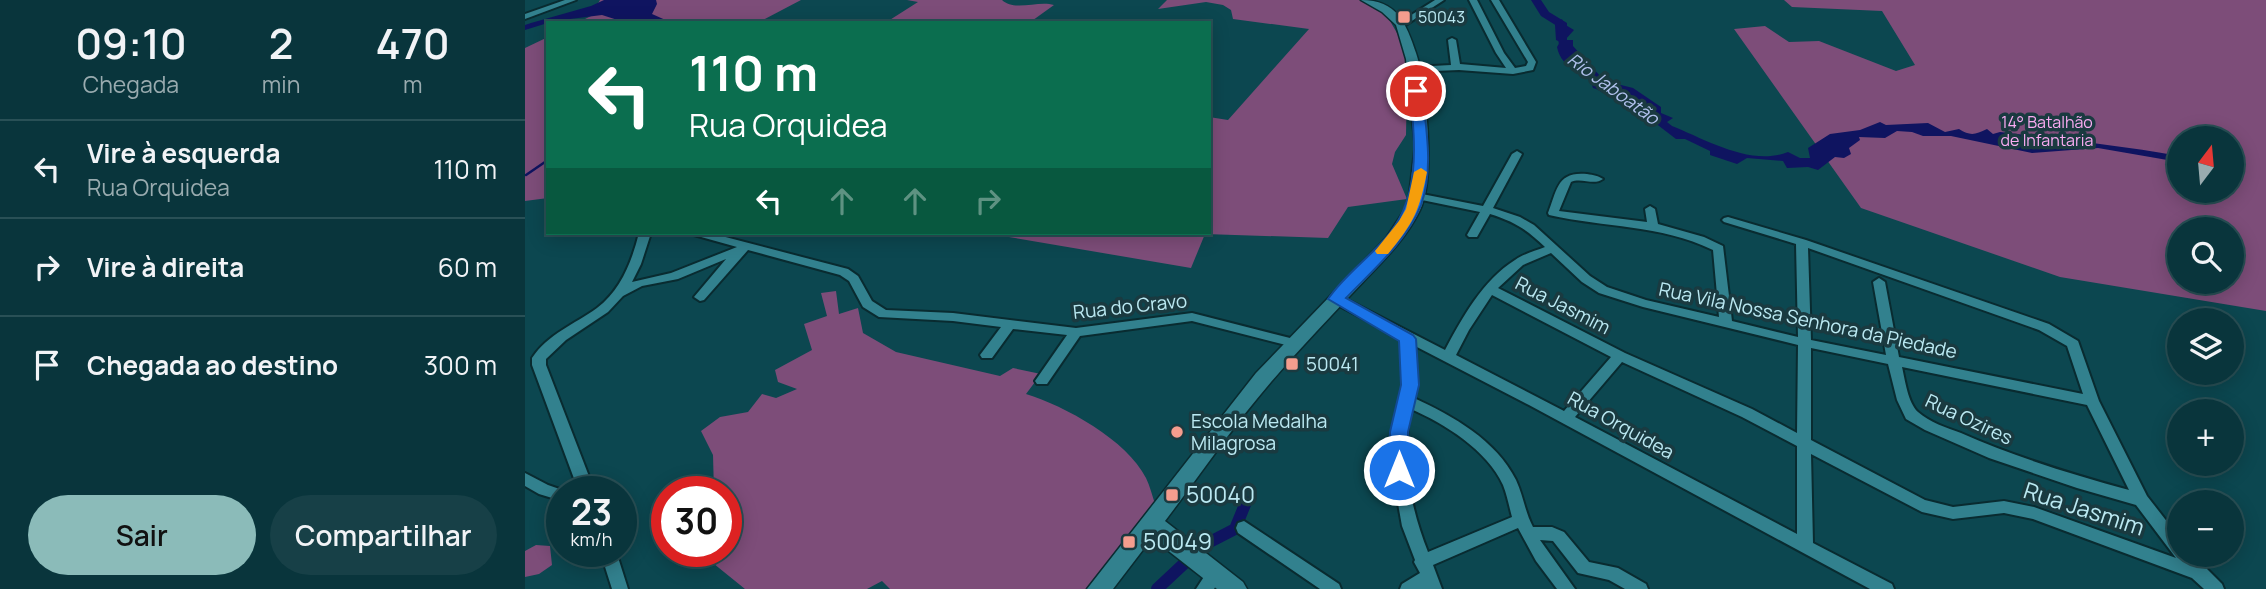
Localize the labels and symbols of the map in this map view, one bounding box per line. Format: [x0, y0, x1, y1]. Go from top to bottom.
place label: 50043 [1418, 6, 1465, 28]
marker: 50043 [1396, 9, 1412, 25]
water label: Rio Jaboatão [1563, 47, 1665, 130]
pin [1386, 61, 1446, 121]
park label: 14° Batalhão de Infantaria [2001, 111, 2093, 151]
north arrow [2167, 126, 2243, 203]
street label: Rua Jasmim [1511, 270, 1615, 340]
street label: Rua Vila Nossa Senhora da Piedade [1656, 276, 1960, 364]
street label: Rua do Cravo [1072, 287, 1188, 325]
place label: 50041 [1306, 351, 1359, 377]
marker: 50041 [1284, 356, 1300, 372]
street label: Rua Orquidea [1563, 385, 1679, 465]
street label: Rua Ozires [1921, 387, 2017, 451]
place label: Escola Medalha Milagrosa [1191, 408, 1327, 456]
marker: Escola Medalha Milagrosa [1169, 424, 1185, 440]
position arrow [1362, 433, 1436, 507]
street label: Rua Jasmim [2020, 473, 2149, 543]
speed limit sign: 30 [651, 476, 742, 567]
place label: 50040 [1186, 478, 1255, 510]
marker: 50040 [1164, 487, 1180, 503]
place label: 50049 [1143, 525, 1212, 557]
marker: 50049 [1121, 534, 1137, 550]

